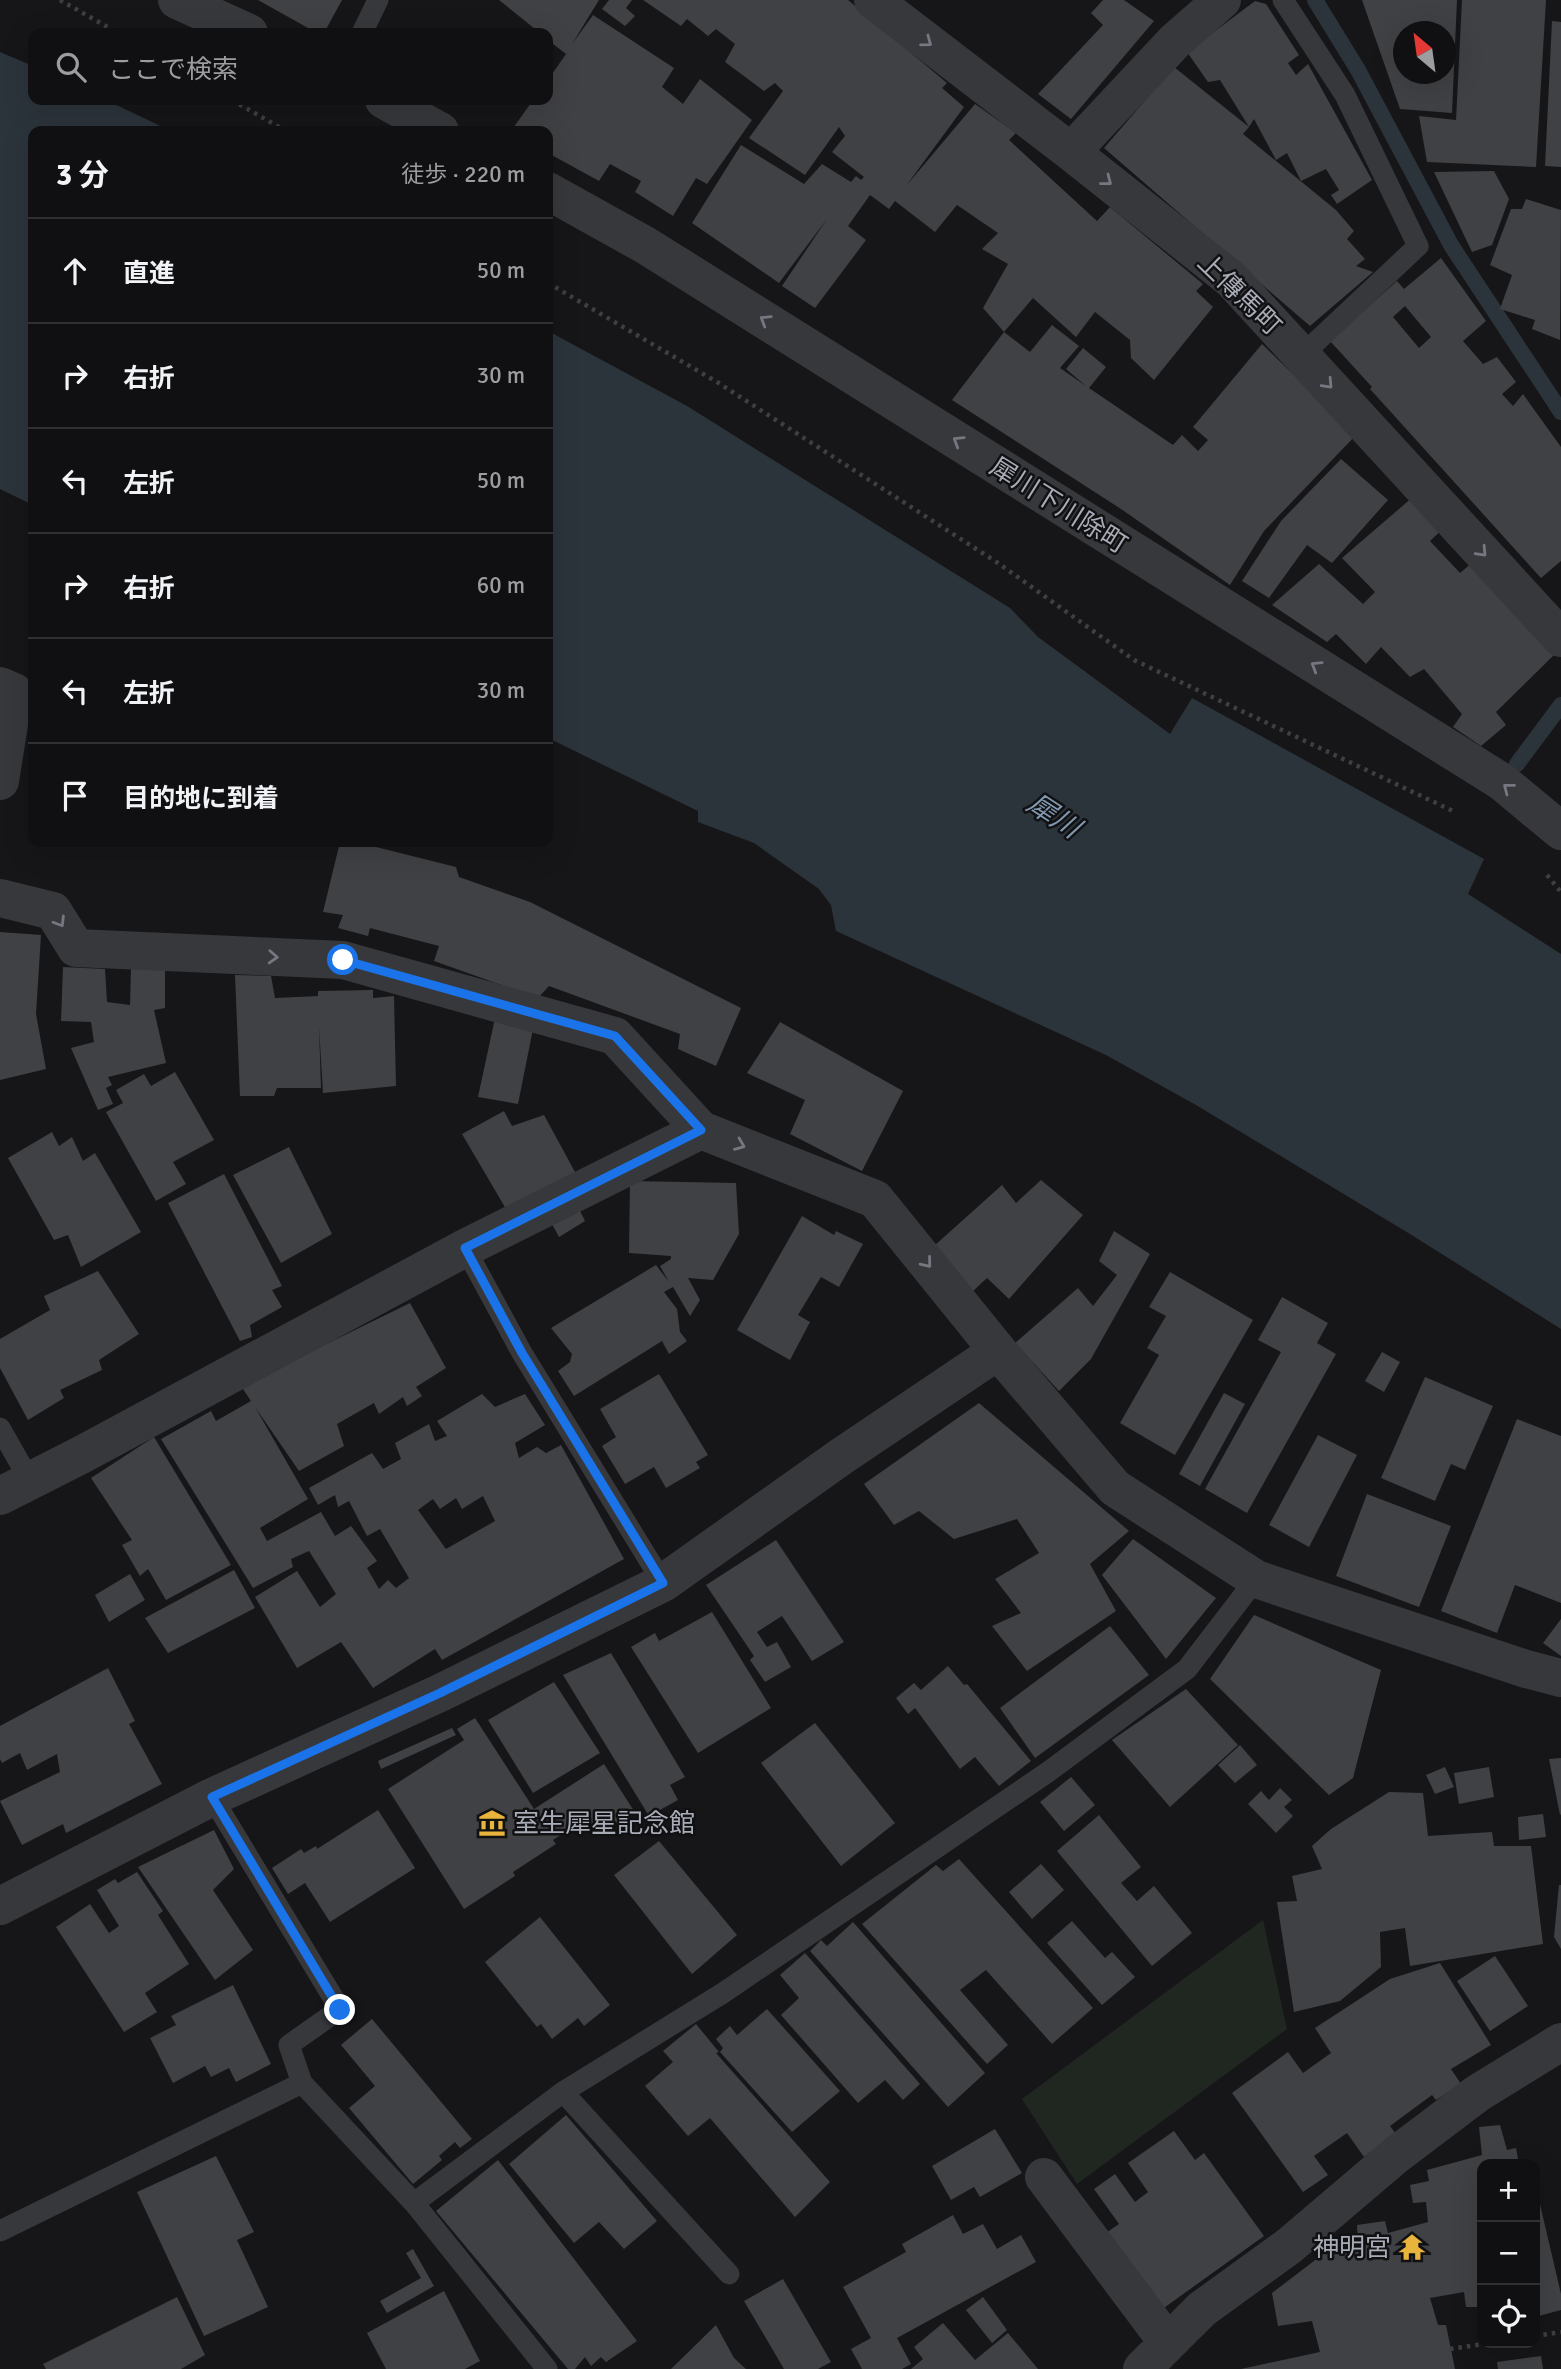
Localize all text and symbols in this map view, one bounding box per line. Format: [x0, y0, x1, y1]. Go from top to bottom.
north arrow [1393, 21, 1456, 84]
search box [28, 28, 553, 105]
one-way arrow [920, 33, 932, 46]
icon: search [52, 48, 90, 86]
text: ここで検索 [108, 54, 238, 86]
text: 3 分 [56, 157, 109, 194]
text: 徒歩 · 220 m [401, 160, 525, 189]
one-way arrow [1100, 172, 1112, 185]
street label: 上傳馬町 [1191, 247, 1288, 342]
icon: ahead [56, 252, 94, 290]
text: 50 m [477, 256, 525, 285]
text: 直進 [123, 258, 175, 290]
one-way arrow [759, 316, 772, 329]
icon: right [56, 357, 94, 395]
text: 30 m [477, 361, 525, 390]
text: 右折 [123, 363, 175, 395]
one-way arrow [1320, 376, 1332, 389]
one-way arrow [952, 437, 965, 450]
street label: 犀川下川除町 [984, 451, 1133, 561]
icon: left [56, 462, 94, 500]
text: 50 m [477, 466, 525, 495]
text: 左折 [123, 468, 175, 500]
one-way arrow [1473, 544, 1486, 557]
icon: right [56, 567, 94, 605]
text: 60 m [477, 571, 525, 600]
text: 右折 [123, 573, 175, 605]
one-way arrow [1311, 661, 1324, 674]
icon: left [56, 672, 94, 710]
text: 30 m [477, 676, 525, 705]
text: 左折 [123, 678, 175, 710]
icon: arrive [56, 777, 94, 815]
text: 目的地に到着 [123, 783, 279, 815]
one-way arrow [1504, 783, 1516, 796]
water label: 犀川 [1021, 786, 1089, 847]
one-way arrow [52, 915, 65, 928]
route start [327, 944, 358, 975]
one-way arrow [268, 949, 279, 964]
one-way arrow [733, 1137, 745, 1151]
one-way arrow [918, 1255, 931, 1267]
museum icon: 室生犀星記念館 [477, 1808, 507, 1838]
place label: 室生犀星記念館 [513, 1808, 695, 1840]
route end [324, 1994, 355, 2025]
map controls [1477, 2159, 1540, 2348]
button: + [1477, 2159, 1540, 2222]
button: − [1477, 2222, 1540, 2285]
place label: 神明宮 [1313, 2232, 1391, 2264]
temple icon: 神明宮 [1397, 2232, 1427, 2262]
button: locate [1477, 2285, 1540, 2348]

